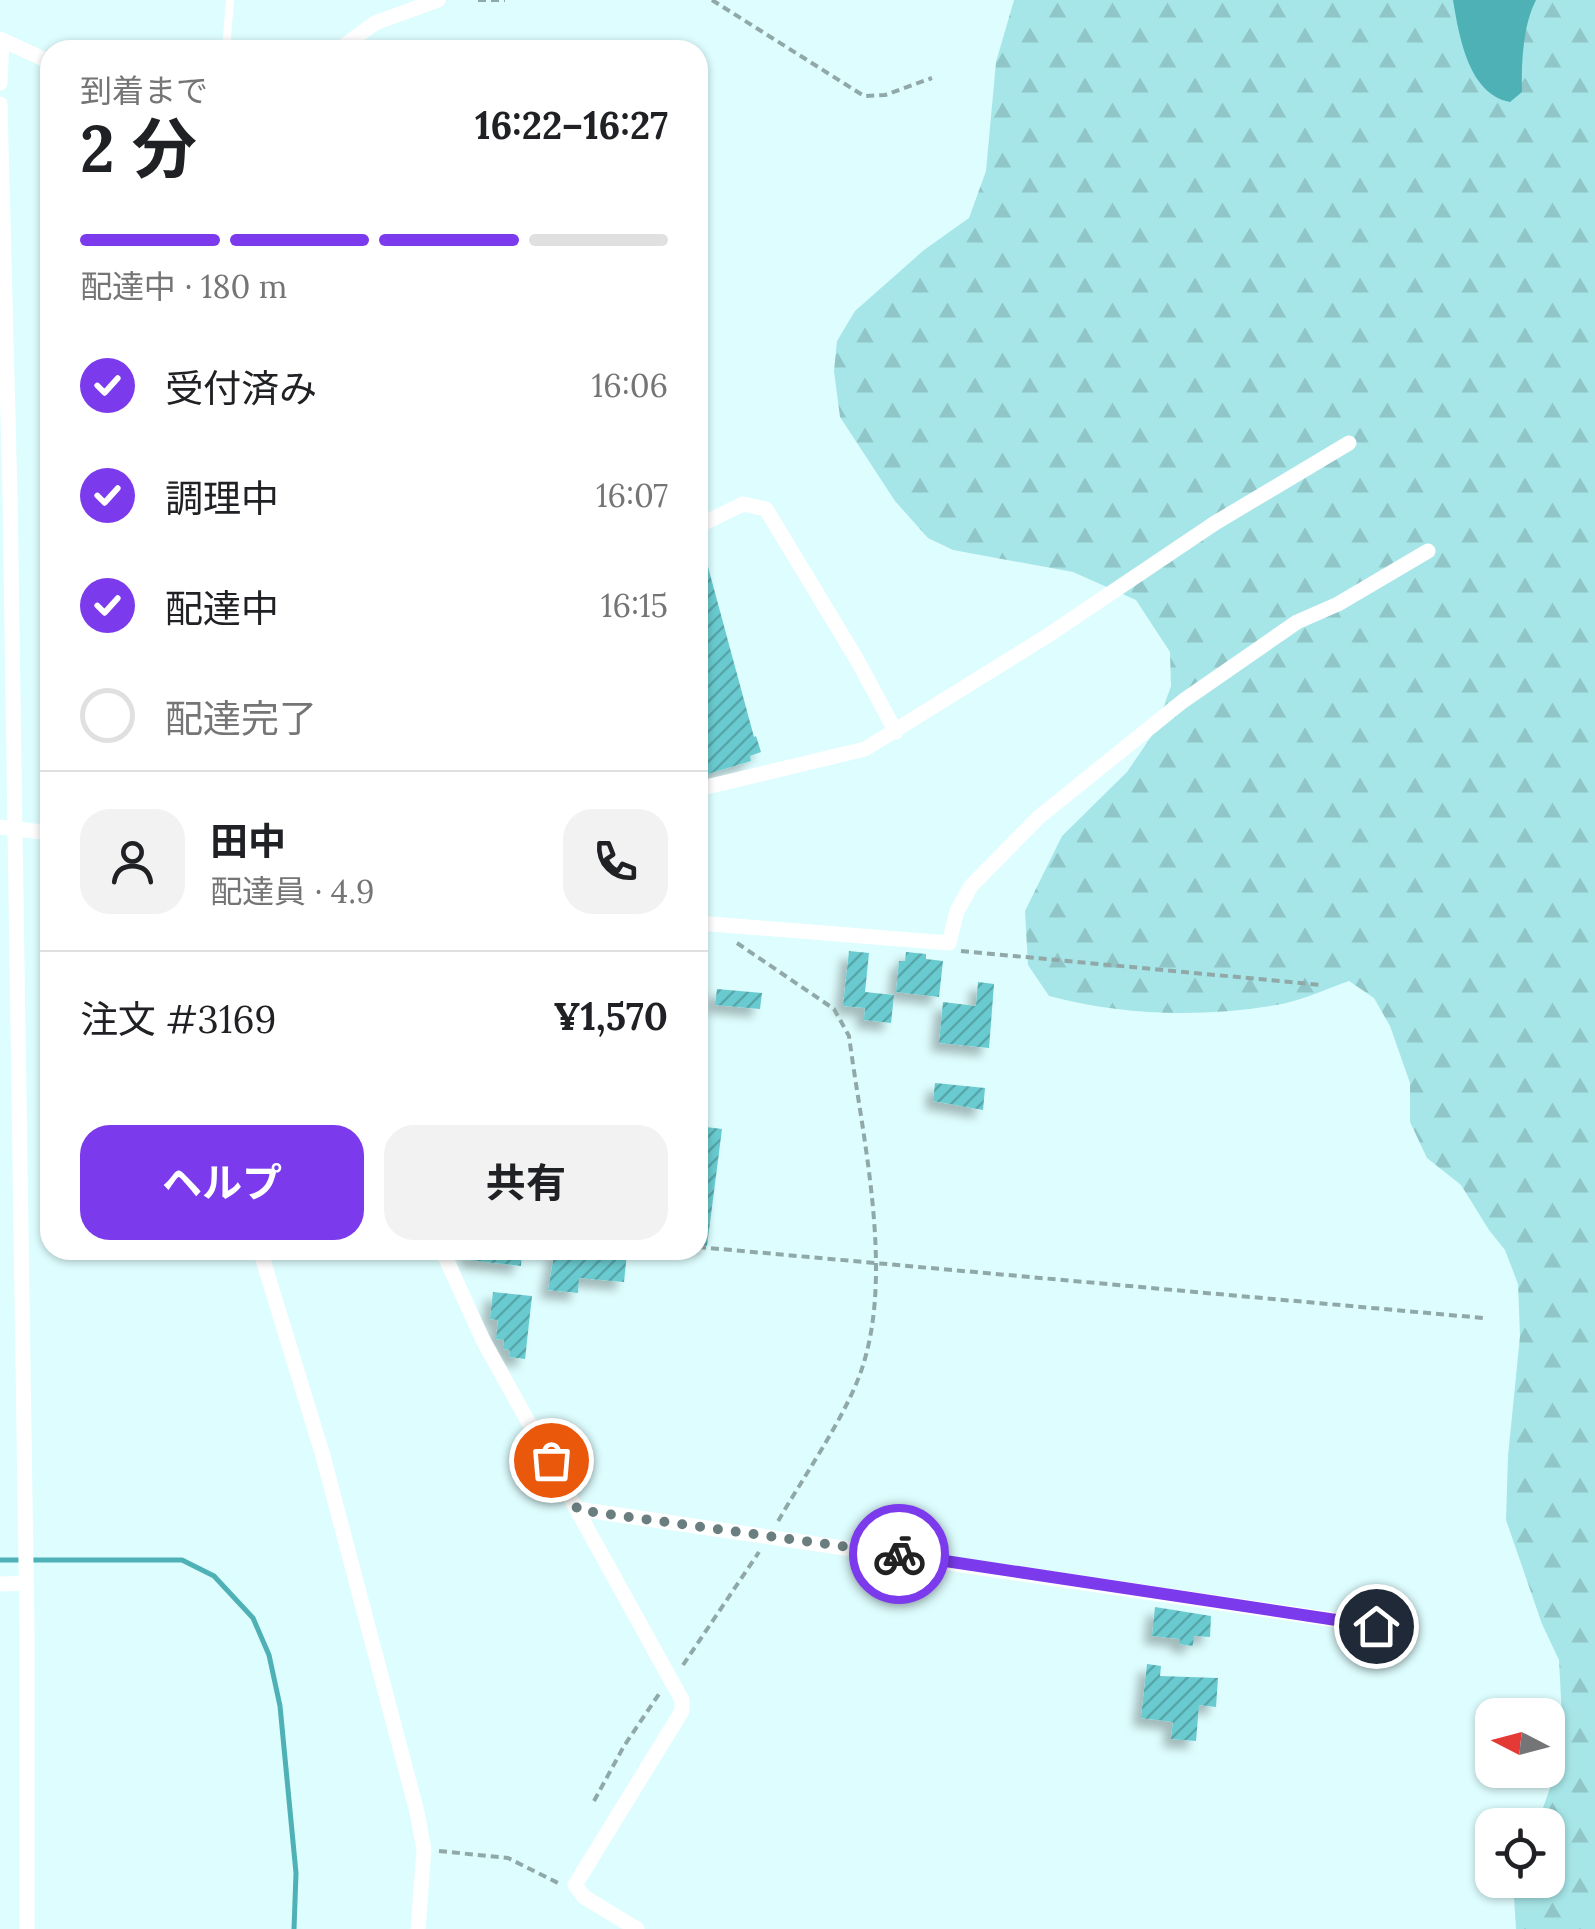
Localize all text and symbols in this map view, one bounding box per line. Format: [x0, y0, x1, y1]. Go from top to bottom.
text: 到着まで [80, 70, 208, 111]
text: 16:22–16:27 [475, 101, 668, 149]
text: 2 分 [80, 107, 197, 190]
text: 配達中 · 180 m [80, 266, 287, 307]
icon: check [80, 358, 135, 413]
text: 受付済み [165, 364, 317, 412]
text: 16:06 [591, 365, 668, 406]
icon: check [80, 468, 135, 523]
text: 調理中 [165, 474, 279, 522]
text: 16:07 [596, 475, 668, 516]
icon: check [80, 578, 135, 633]
text: 配達中 [165, 584, 279, 632]
text: 16:15 [601, 585, 668, 626]
text: 配達完了 [165, 694, 317, 742]
button: person [80, 809, 185, 914]
button: phone [563, 809, 668, 914]
text: 田中 [210, 817, 286, 865]
text: 配達員 · 4.9 [210, 871, 375, 912]
text: ¥1,570 [553, 992, 668, 1040]
text: 注文 #3169 [80, 995, 276, 1043]
button: ヘルプ [80, 1125, 364, 1240]
button: 共有 [384, 1125, 668, 1240]
pin [509, 1418, 594, 1503]
icon: bag [524, 1433, 579, 1488]
courier [849, 1504, 949, 1604]
icon: bike [872, 1527, 927, 1582]
pin [1334, 1584, 1419, 1669]
icon: home [1349, 1599, 1404, 1654]
north arrow [1475, 1698, 1565, 1788]
map controls [1475, 1698, 1565, 1898]
button: locate [1475, 1808, 1565, 1898]

